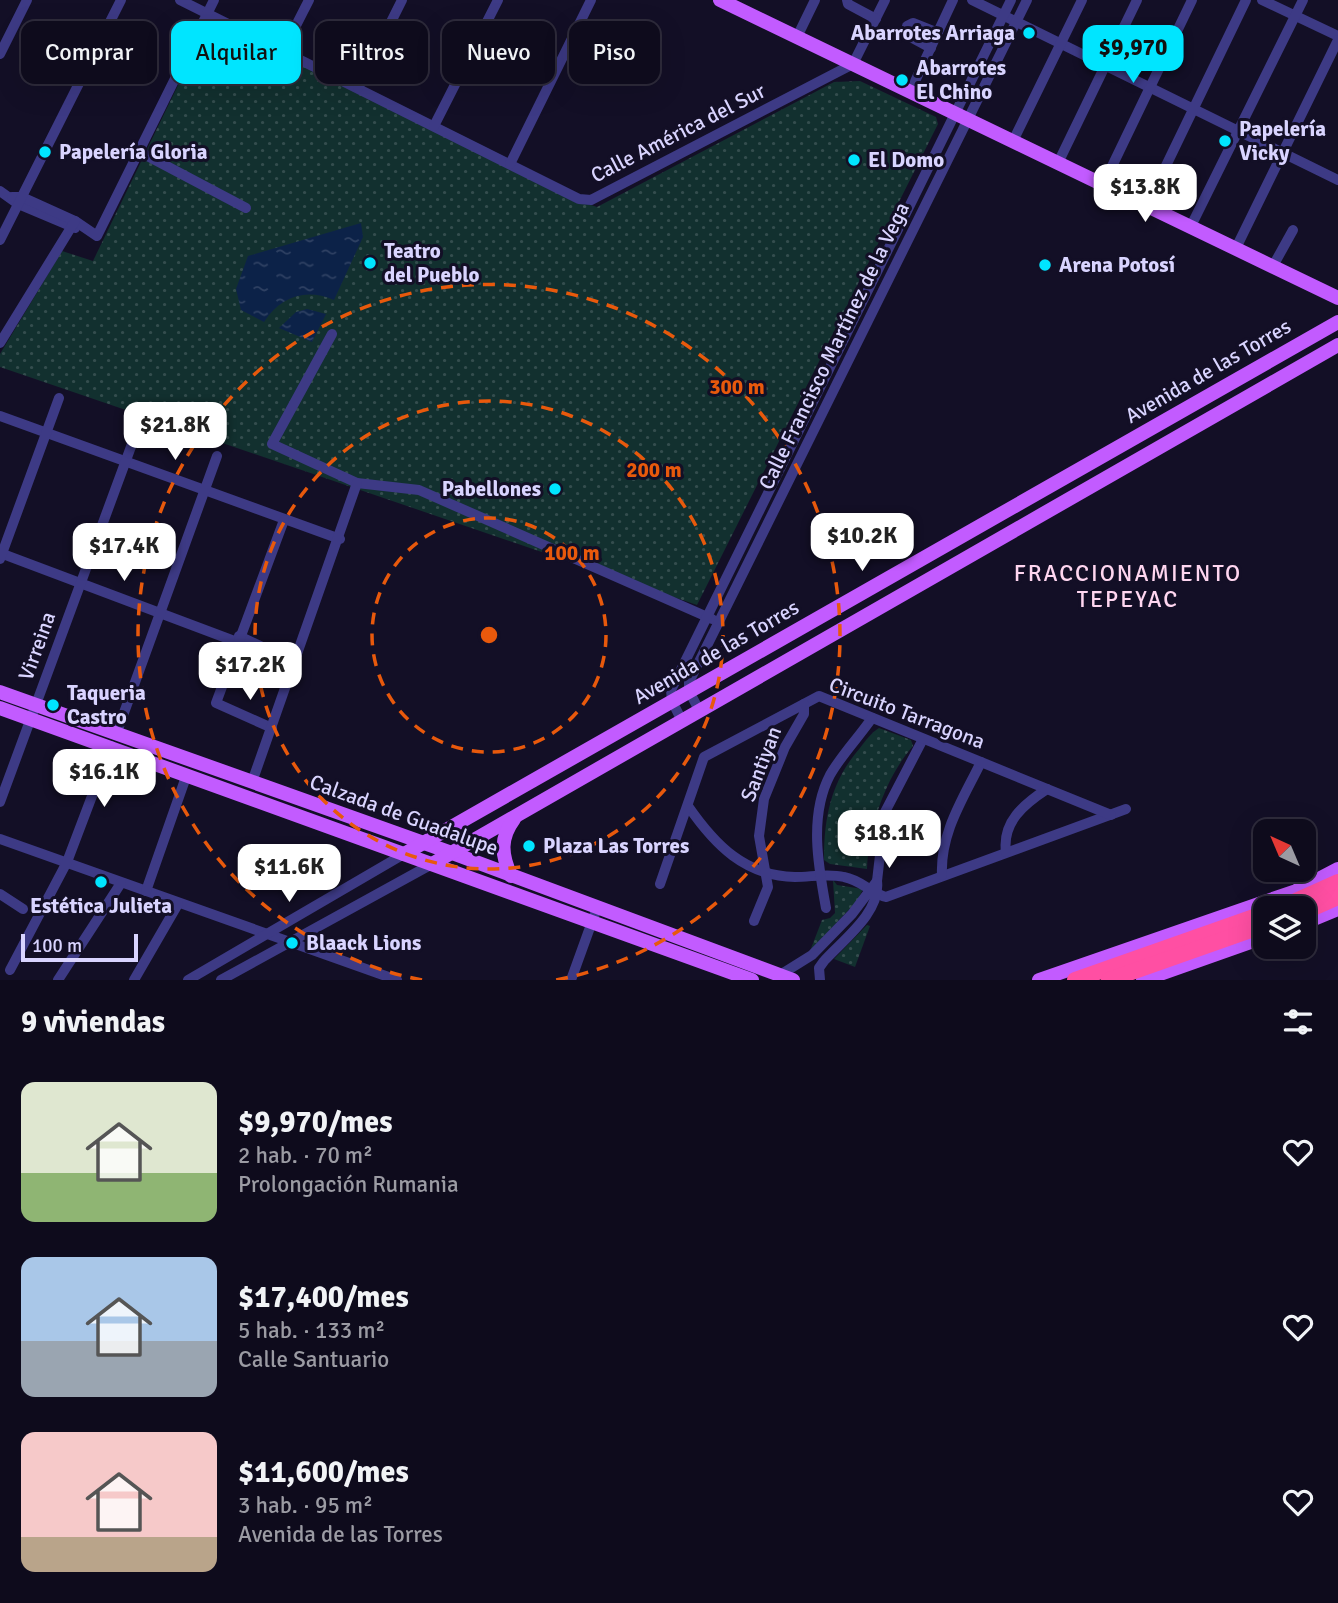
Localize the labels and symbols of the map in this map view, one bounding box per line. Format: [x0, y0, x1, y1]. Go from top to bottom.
place label: Abarrotes Arriaga [851, 20, 1015, 46]
marker: Abarrotes Arriaga [1021, 25, 1037, 41]
pin: $9,970 [1076, 25, 1190, 85]
place label: Abarrotes El Chino [916, 55, 1006, 105]
marker: Abarrotes El Chino [894, 72, 910, 88]
street label: Calle América del Sur [586, 78, 770, 188]
place label: Papelería Vicky [1239, 116, 1326, 166]
marker: Papelería Vicky [1217, 133, 1233, 149]
place label: Papelería Gloria [59, 139, 208, 165]
marker: Papelería Gloria [37, 144, 53, 160]
place label: El Domo [868, 147, 944, 173]
marker: El Domo [846, 152, 862, 168]
pin: $13.8K [1088, 164, 1202, 224]
street label: Calle Francisco Martínez de la Vega [753, 198, 915, 494]
place label: Teatro del Pueblo [384, 238, 480, 288]
place label: Arena Potosí [1059, 252, 1176, 278]
marker: Teatro del Pueblo [362, 255, 378, 271]
marker: Arena Potosí [1037, 257, 1053, 273]
street label: Avenida de las Torres [1121, 313, 1295, 429]
text: 300 m [709, 374, 765, 400]
pin: $21.8K [118, 402, 232, 462]
text: 200 m [626, 457, 682, 483]
place label: Pabellones [442, 476, 541, 502]
marker: Pabellones [547, 481, 563, 497]
pin: $10.2K [805, 514, 919, 573]
pin: $17.4K [67, 524, 181, 583]
text: 100 m [544, 540, 600, 566]
district label: FRACCIONAMIENTO TEPEYAC [1014, 559, 1242, 614]
street label: Avenida de las Torres [629, 594, 803, 710]
street label: Virreina [13, 608, 61, 684]
centre of rings [477, 623, 501, 647]
pin: $17.2K [193, 642, 307, 702]
street label: Circuito Tarragona [825, 671, 989, 755]
place label: Taqueria Castro [67, 680, 146, 730]
marker: Taqueria Castro [45, 697, 61, 713]
street label: Santiyan [735, 723, 787, 805]
pin: $16.1K [47, 750, 161, 809]
street label: Calzada de Guadalupe [306, 769, 502, 861]
pin: $18.1K [832, 810, 946, 870]
north arrow [1253, 819, 1316, 882]
place label: Plaza Las Torres [543, 833, 689, 859]
marker: Plaza Las Torres [521, 838, 537, 854]
pin: $11.6K [232, 844, 346, 904]
marker: Estética Julieta [93, 874, 109, 890]
place label: Estética Julieta [30, 893, 172, 919]
place label: Blaack Lions [306, 930, 421, 956]
scale bar [21, 931, 138, 963]
marker: Blaack Lions [284, 935, 300, 951]

